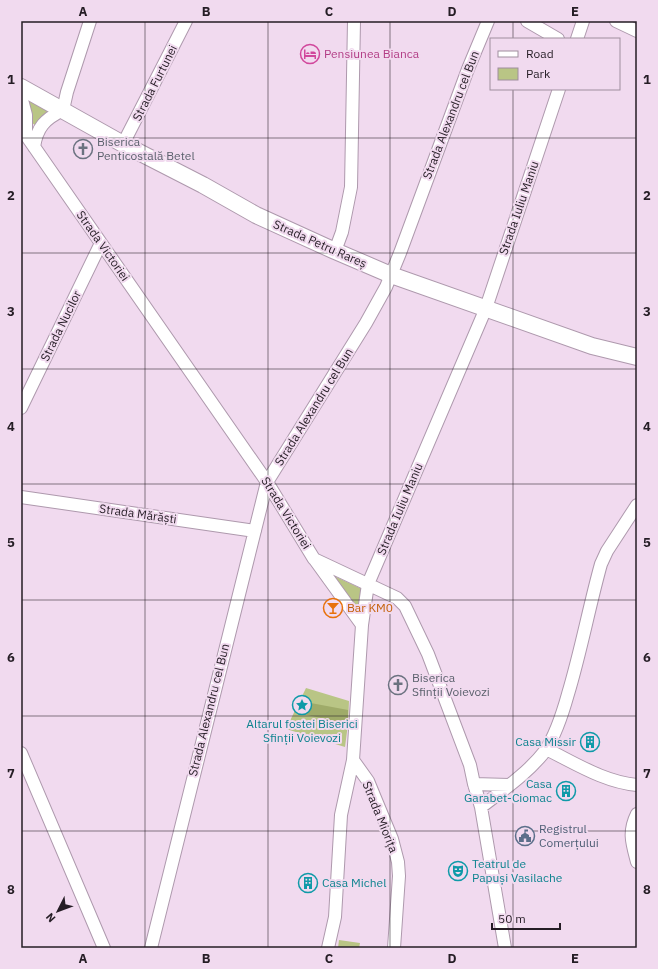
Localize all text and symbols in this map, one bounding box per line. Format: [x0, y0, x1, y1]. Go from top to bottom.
text: A [79, 3, 88, 20]
text: B [202, 3, 211, 20]
text: C [325, 3, 334, 20]
text: D [447, 3, 457, 20]
text: E [571, 3, 579, 20]
legend [490, 38, 620, 90]
street label: Strada Furtunei [129, 42, 180, 123]
hotel icon: Pensiunea Bianca [299, 43, 321, 65]
place label: Pensiunea Bianca [324, 46, 420, 61]
text: Road [526, 46, 554, 61]
street label: Strada Alexandru cel Bun [419, 49, 482, 181]
text: Park [526, 66, 551, 81]
text: 1 [7, 71, 15, 88]
text: 1 [643, 71, 651, 88]
place label: Biserica Penticostală Betel [97, 134, 195, 163]
church icon: Biserica Penticostală Betel [72, 138, 94, 160]
street label: Strada Iuliu Maniu [495, 159, 542, 257]
text: 2 [7, 187, 15, 204]
text: 2 [643, 187, 651, 204]
street label: Strada Victoriei [74, 208, 133, 284]
street label: Strada Petru Rareș [271, 216, 369, 271]
street label: Strada Nucilor [37, 287, 84, 364]
text: 3 [7, 303, 15, 320]
text: 3 [643, 303, 651, 320]
street label: Strada Alexandru cel Bun [271, 345, 356, 468]
text: 4 [7, 418, 15, 435]
text: 4 [643, 418, 651, 435]
street label: Strada Iuliu Maniu [373, 461, 426, 557]
street label: Strada Victoriei [258, 474, 315, 552]
street label: Strada Mărăști [98, 501, 178, 526]
text: 5 [7, 534, 15, 551]
text: 5 [643, 534, 651, 551]
bar icon: Bar KM0 [322, 597, 344, 619]
place label: Bar KM0 [347, 600, 393, 615]
street label: Strada Alexandru cel Bun [185, 642, 232, 778]
text: 6 [7, 649, 15, 666]
text: 6 [643, 649, 651, 666]
place label: Biserica Sfinții Voievozi [412, 670, 490, 699]
church icon: Biserica Sfinții Voievozi [387, 674, 409, 696]
place icon: Altarul fostei Biserici Sfinții Voievozi [291, 694, 313, 716]
place label: Altarul fostei Biserici Sfinții Voievozi [246, 716, 358, 745]
building icon: Casa Missir [579, 731, 601, 753]
place label: Casa Missir [515, 734, 577, 749]
text: 7 [7, 765, 15, 782]
text: 7 [643, 765, 651, 782]
place label: Casa Garabet-Ciomac [464, 776, 553, 805]
street label: Strada Miorița [359, 779, 402, 855]
building icon: Casa Garabet-Ciomac [555, 780, 577, 802]
place label: Registrul Comerțului [539, 821, 599, 850]
public building icon: Registrul Comerțului [514, 825, 536, 847]
place label: Teatrul de Papuși Vasilache [472, 856, 563, 885]
theatre icon: Teatrul de Papuși Vasilache [447, 860, 469, 882]
building icon: Casa Michel [297, 872, 319, 894]
place label: Casa Michel [322, 875, 386, 890]
text: 8 [7, 881, 15, 898]
text: 8 [643, 881, 651, 898]
north arrow [38, 891, 78, 931]
scale bar [492, 905, 560, 931]
text: N [43, 910, 58, 925]
text: 50 m [498, 911, 526, 926]
text: A [79, 950, 88, 967]
text: B [202, 950, 211, 967]
text: C [325, 950, 334, 967]
text: D [447, 950, 457, 967]
text: E [571, 950, 579, 967]

